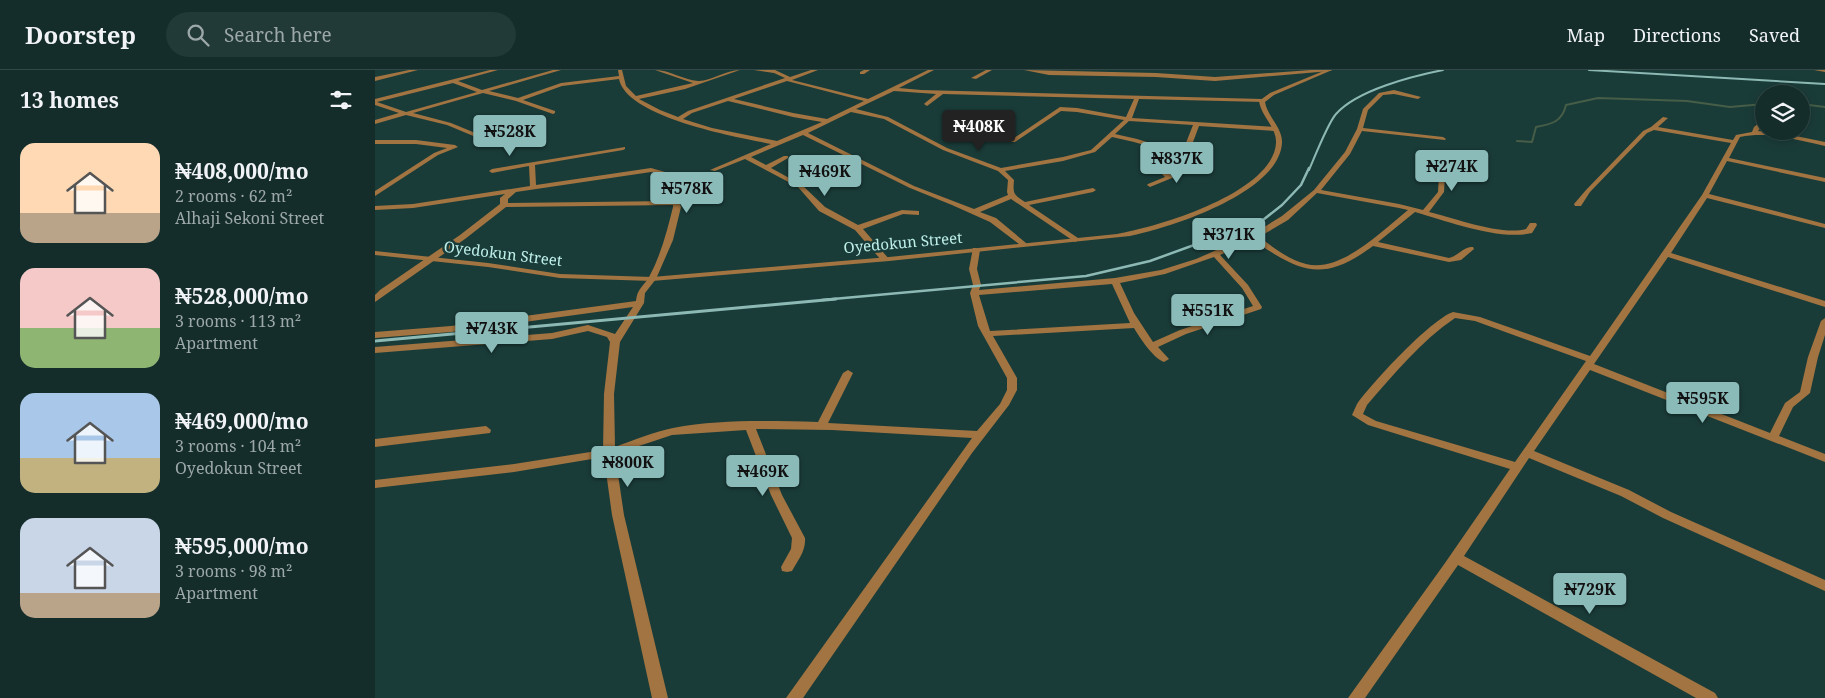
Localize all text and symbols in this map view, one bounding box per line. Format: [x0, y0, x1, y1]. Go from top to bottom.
search box [166, 12, 516, 57]
text: Doorstep [25, 18, 136, 51]
icon: search [184, 21, 212, 49]
text: Search here [224, 22, 332, 48]
text: Map [1567, 23, 1605, 47]
text: Directions [1633, 23, 1721, 47]
text: Saved [1749, 23, 1800, 47]
map controls [1755, 85, 1810, 140]
button: layers [1755, 85, 1810, 140]
text: 13 homes [20, 86, 119, 114]
icon: filters [327, 86, 355, 114]
pin: ₦408K [944, 109, 1014, 152]
pin: ₦528K [475, 114, 545, 157]
text: ₦408K [953, 115, 1005, 137]
text: ₦528K [484, 120, 536, 142]
pin: ₦837K [1142, 142, 1212, 184]
text: ₦837K [1151, 147, 1203, 169]
pin: ₦274K [1417, 150, 1487, 192]
pin: ₦469K [790, 154, 860, 197]
text: ₦274K [1426, 155, 1478, 177]
text: ₦408,000/mo [175, 157, 309, 185]
text: ₦469K [799, 160, 851, 182]
icon: home [60, 163, 120, 223]
pin: ₦578K [652, 172, 722, 214]
text: ₦578K [661, 177, 713, 199]
text: 2 rooms · 62 m² [175, 185, 292, 207]
text: Alhaji Sekoni Street [175, 207, 324, 229]
pin: ₦371K [1194, 218, 1264, 260]
text: ₦371K [1203, 223, 1255, 245]
street label: Oyedokun Street [843, 227, 963, 257]
street label: Oyedokun Street [443, 236, 564, 270]
text: ₦528,000/mo [175, 282, 309, 310]
icon: home [60, 288, 120, 348]
pin: ₦551K [1173, 294, 1243, 336]
text: ₦551K [1182, 299, 1234, 321]
text: 3 rooms · 113 m² [175, 310, 301, 332]
pin: ₦743K [457, 312, 527, 354]
text: ₦743K [466, 317, 518, 339]
text: Apartment [175, 332, 258, 354]
pin: ₦595K [1668, 382, 1738, 424]
text: ₦595K [1677, 387, 1729, 409]
text: ₦469,000/mo [175, 407, 309, 435]
icon: home [60, 413, 120, 473]
text: 3 rooms · 104 m² [175, 435, 301, 457]
pin: ₦800K [593, 446, 663, 488]
text: ₦800K [602, 451, 654, 473]
pin: ₦469K [728, 454, 798, 497]
text: Oyedokun Street [175, 457, 302, 479]
text: ₦469K [737, 460, 789, 482]
text: ₦595,000/mo [175, 532, 309, 560]
icon: home [60, 538, 120, 598]
text: 3 rooms · 98 m² [175, 560, 292, 582]
pin: ₦729K [1555, 572, 1625, 615]
text: ₦729K [1564, 578, 1616, 600]
text: Apartment [175, 582, 258, 604]

